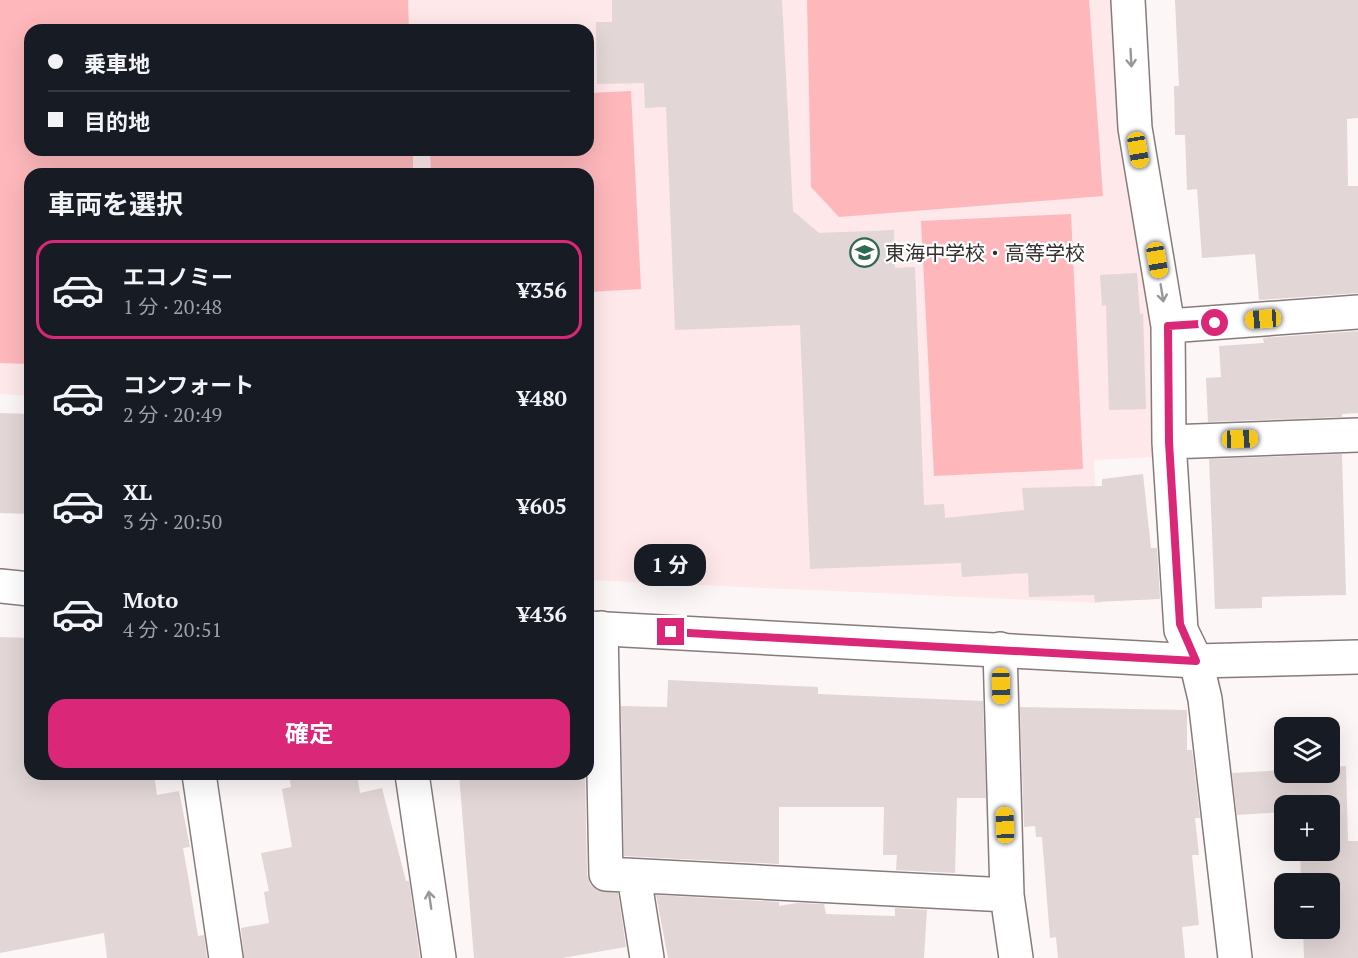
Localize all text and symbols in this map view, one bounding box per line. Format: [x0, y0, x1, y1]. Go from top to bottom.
one-way arrow [1126, 48, 1137, 68]
text: 乗車地 [84, 49, 150, 78]
text: 目的地 [84, 107, 150, 136]
car [1126, 131, 1150, 169]
text: 車両を選択 [48, 186, 183, 222]
school or university icon: 東海中学校・高等学校 [848, 237, 880, 269]
place label: 東海中学校・高等学校 [885, 239, 1085, 266]
car [1145, 241, 1169, 279]
text: エコノミー [123, 262, 233, 291]
icon: car [51, 263, 105, 317]
text: ¥356 [517, 275, 567, 304]
one-way arrow [1157, 283, 1168, 302]
text: 1 分 · 20:48 [123, 293, 222, 320]
route start [1201, 309, 1228, 336]
car [1244, 309, 1282, 329]
text: コンフォート [123, 370, 254, 399]
icon: car [51, 371, 105, 425]
text: ¥480 [517, 383, 567, 412]
text: 2 分 · 20:49 [123, 401, 222, 428]
car [1222, 429, 1258, 449]
text: XL [123, 477, 152, 506]
icon: car [51, 479, 105, 533]
text: ¥605 [517, 491, 567, 520]
text: 3 分 · 20:50 [123, 508, 222, 535]
callout: 1 分 [635, 545, 707, 587]
text: 1 分 [652, 551, 688, 578]
text: Moto [123, 585, 178, 614]
icon: car [51, 587, 105, 641]
text: ¥436 [517, 599, 567, 628]
text: 4 分 · 20:51 [123, 616, 222, 643]
route end [657, 618, 684, 645]
car [992, 668, 1010, 704]
button: 確定 [48, 699, 570, 768]
map controls [1274, 717, 1340, 939]
button: layers [1274, 717, 1340, 783]
button: + [1274, 795, 1340, 861]
car [995, 807, 1015, 843]
button: − [1274, 873, 1340, 939]
one-way arrow [425, 891, 436, 911]

